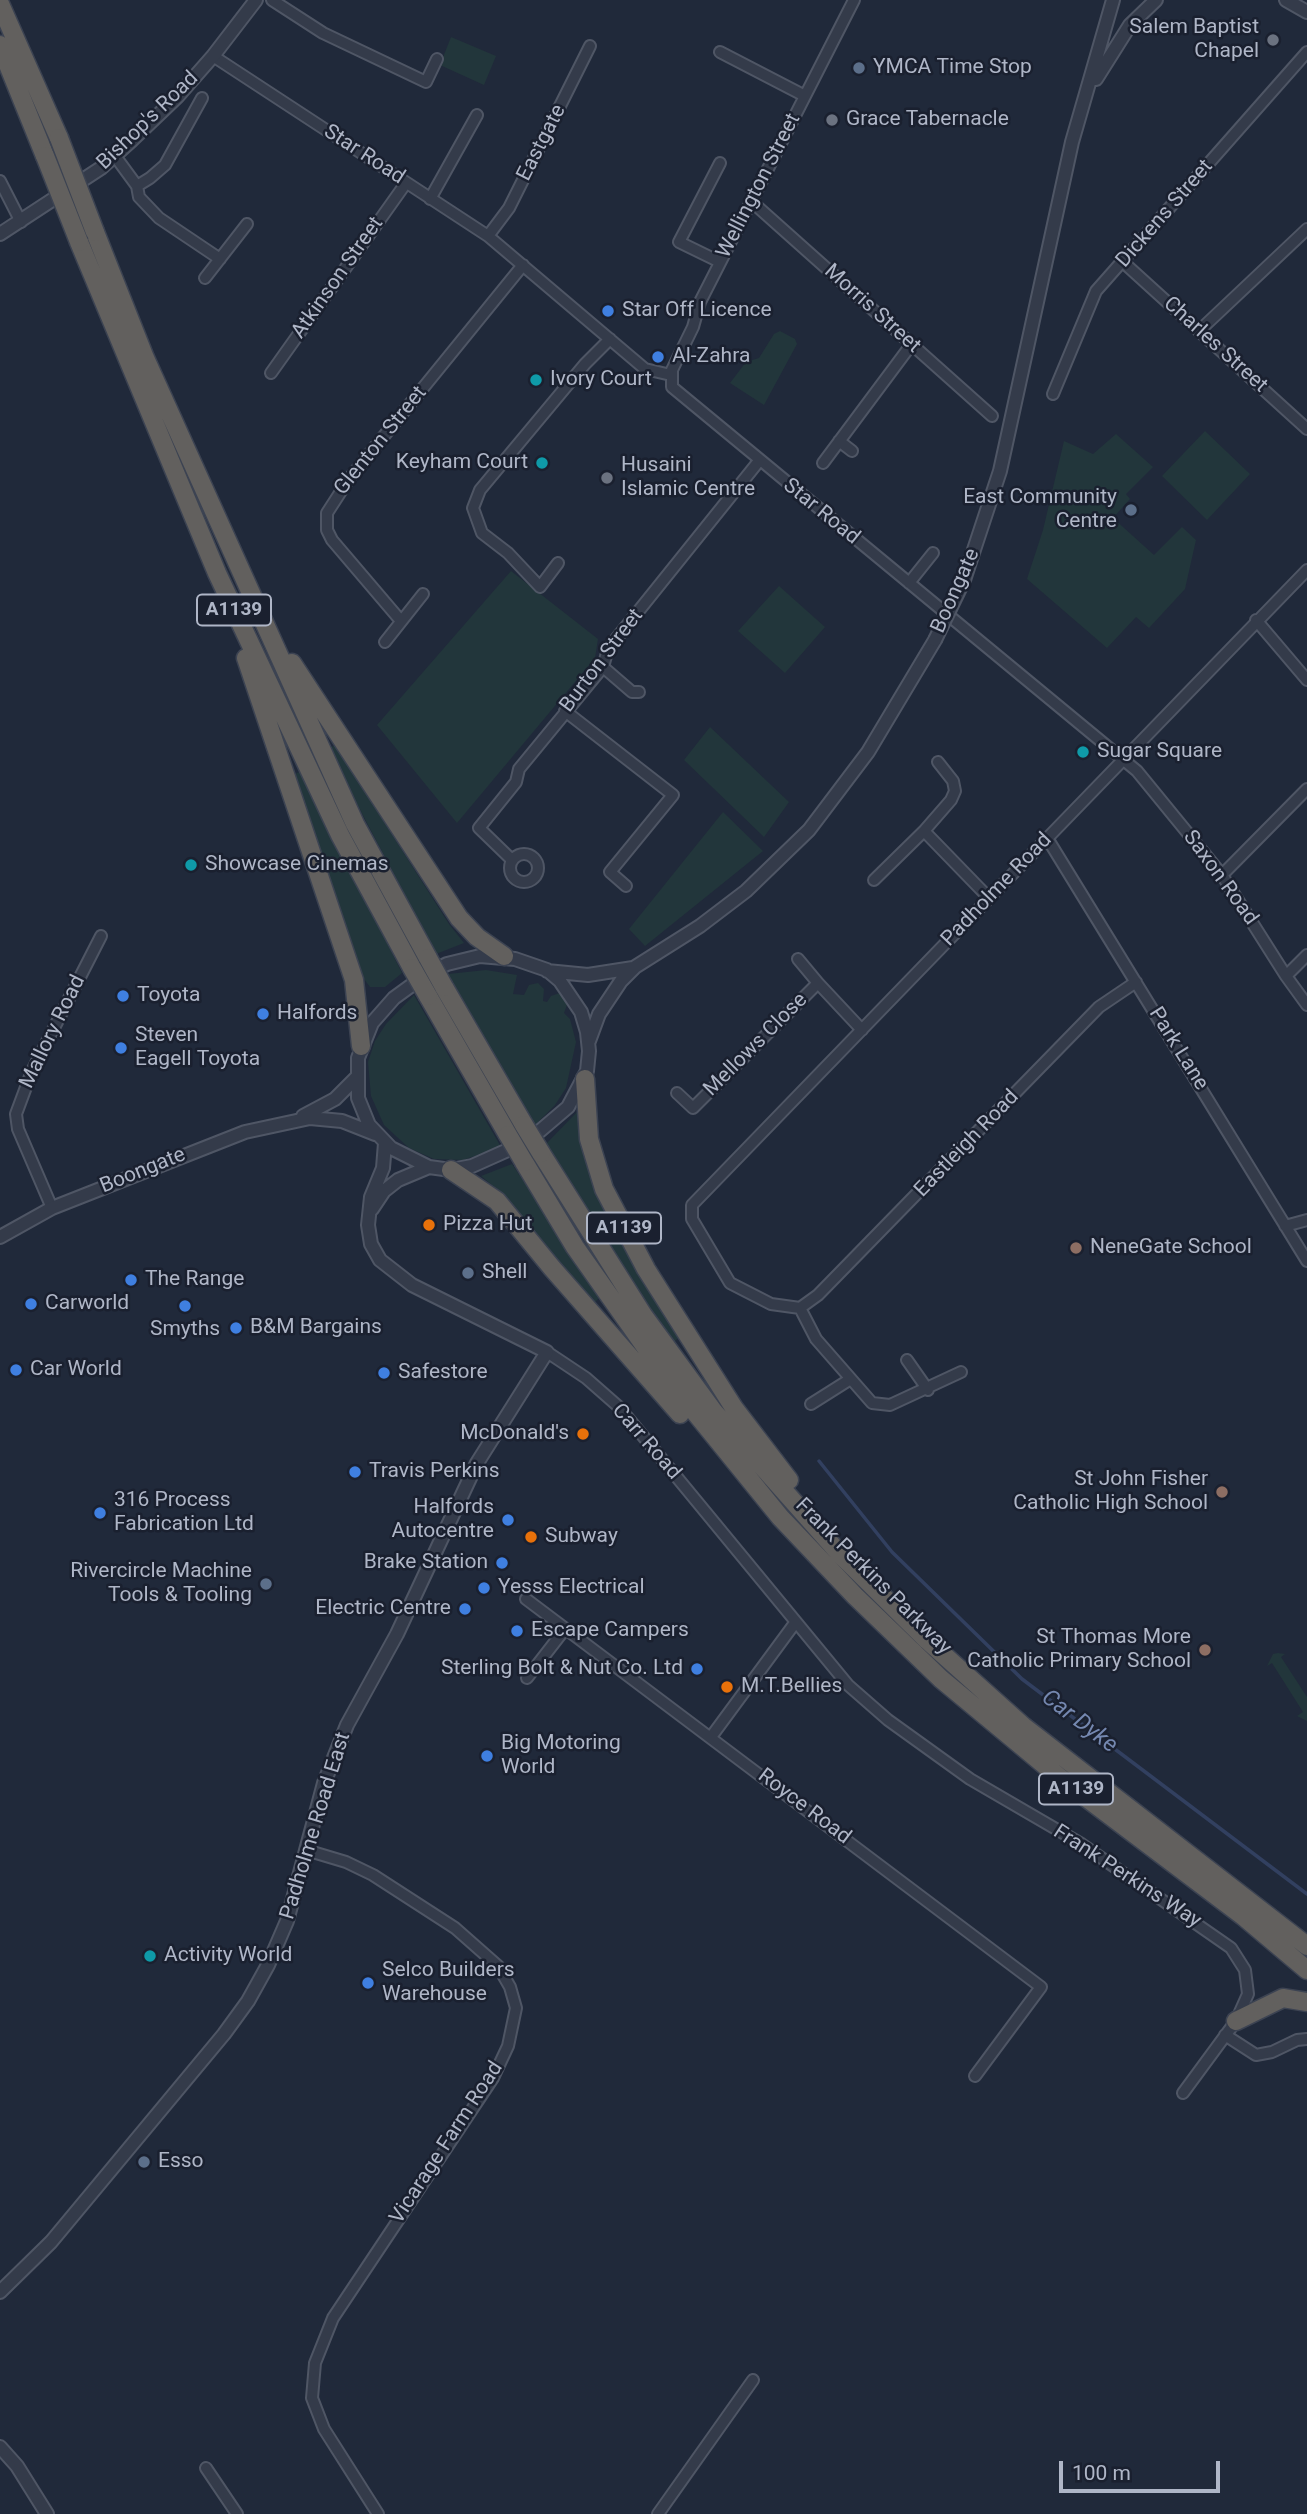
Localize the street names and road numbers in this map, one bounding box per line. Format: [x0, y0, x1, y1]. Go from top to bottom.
street label: Bishop's Road [92, 66, 204, 176]
street label: Eastgate [512, 101, 572, 185]
street label: Wellington Street [712, 109, 806, 263]
street label: Star Road [319, 120, 409, 190]
street label: Dickens Street [1111, 155, 1219, 273]
street label: Atkinson Street [287, 212, 389, 344]
street label: Morris Street [819, 259, 925, 359]
street label: Charles Street [1158, 292, 1272, 398]
street label: Glenton Street [329, 381, 433, 501]
street label: Star Road [778, 473, 864, 551]
street label: Boongate [926, 545, 986, 637]
road number: A1139 [197, 594, 271, 625]
street label: Burton Street [555, 604, 649, 718]
street label: Saxon Road [1177, 826, 1263, 930]
street label: Padholme Road [937, 828, 1057, 952]
street label: Mallory Road [15, 971, 91, 1093]
street label: Mellows Close [699, 988, 813, 1102]
street label: Park Lane [1143, 1003, 1213, 1095]
street label: Eastleigh Road [910, 1085, 1024, 1203]
street label: Boongate [97, 1142, 189, 1200]
road number: A1139 [587, 1212, 661, 1244]
street label: Carr Road [606, 1399, 686, 1485]
street label: Frank Perkins Parkway [789, 1493, 957, 1661]
street label: Padholme Road East [276, 1729, 356, 1923]
street label: Royce Road [752, 1764, 856, 1850]
road number: A1139 [1039, 1774, 1113, 1804]
street label: Frank Perkins Way [1048, 1820, 1206, 1934]
street label: Vicarage Farm Road [385, 2057, 509, 2229]

